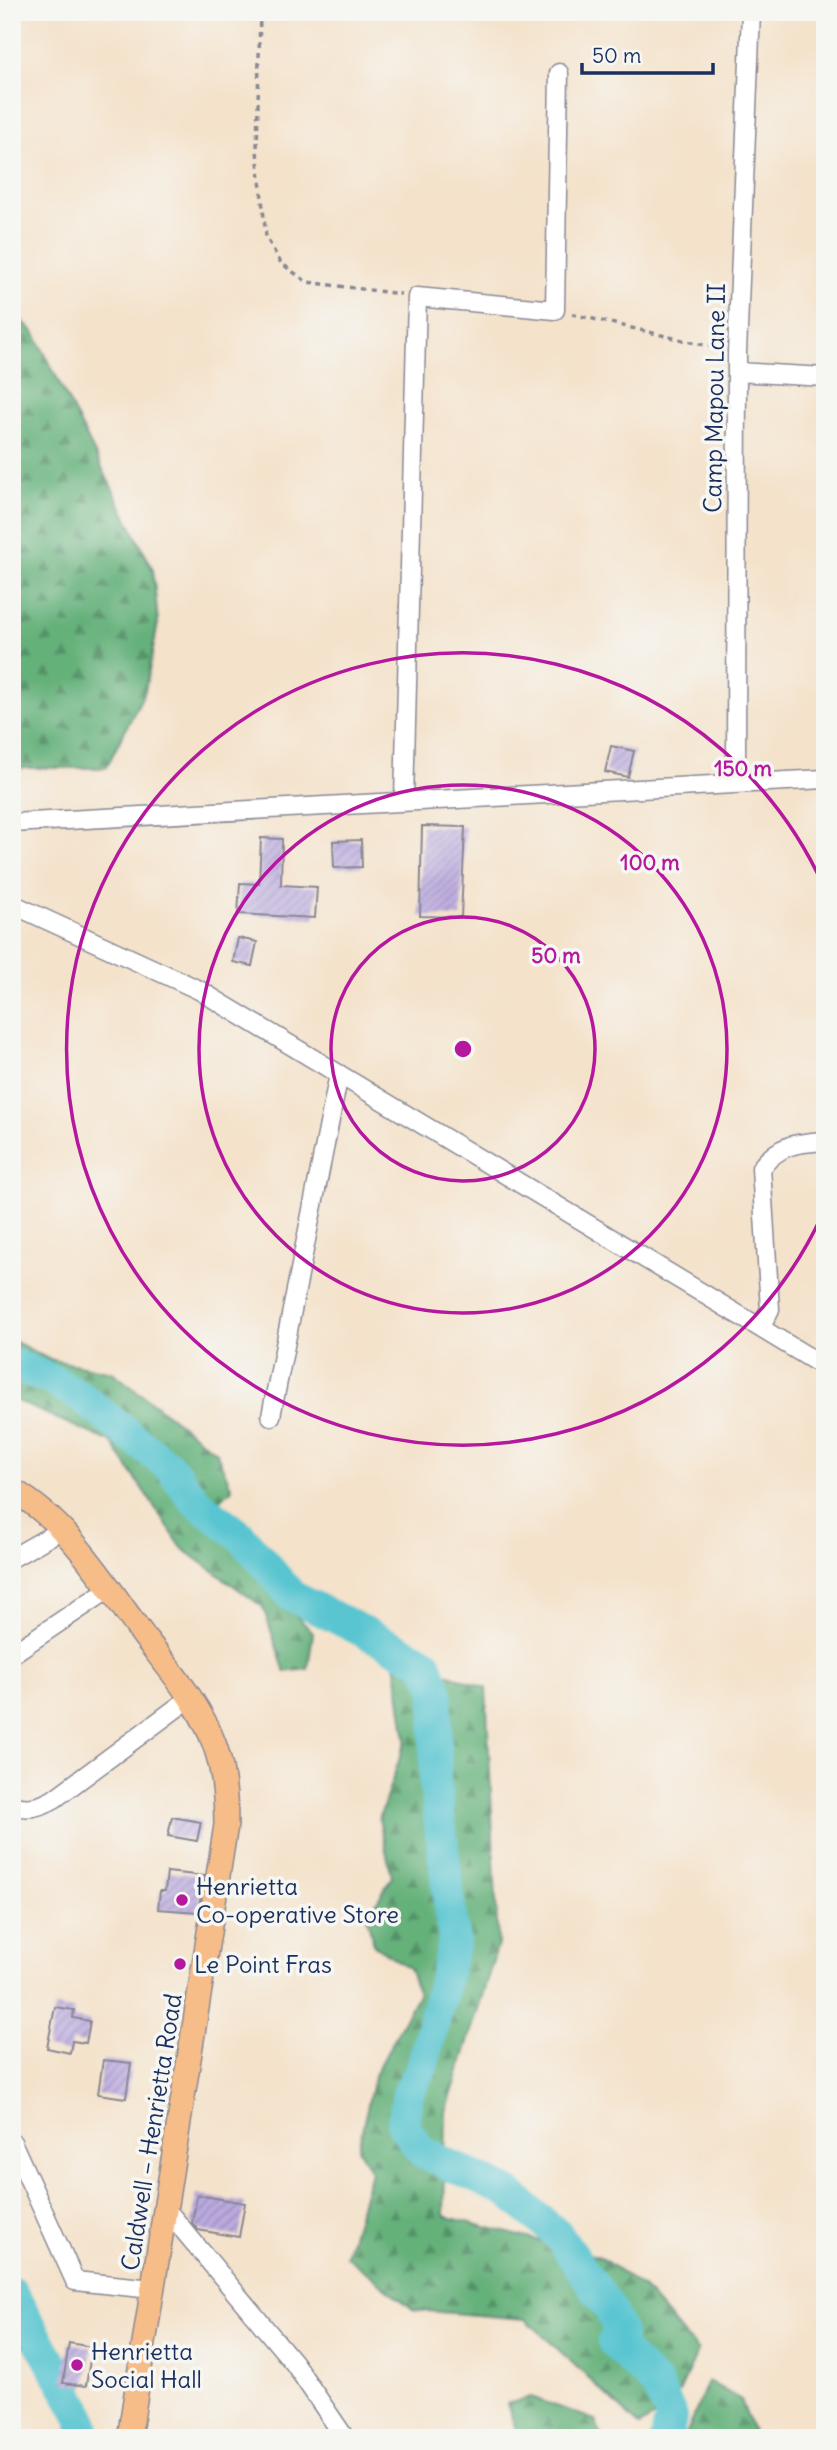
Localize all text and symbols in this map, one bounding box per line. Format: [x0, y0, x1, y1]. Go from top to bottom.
scale bar [582, 32, 713, 76]
text: 50 m [592, 42, 641, 69]
street label: Camp Mapou Lane II [697, 283, 731, 513]
text: 150 m [714, 755, 772, 782]
text: 100 m [620, 849, 680, 876]
text: 50 m [531, 942, 581, 969]
centre of rings [451, 1037, 475, 1061]
place label: Henrietta Co-operative Store [196, 1871, 399, 1929]
marker: Henrietta Co-operative Store [174, 1892, 190, 1908]
place label: Le Point Fras [194, 1949, 332, 1979]
marker: Le Point Fras [172, 1956, 188, 1972]
street label: Caldwell – Henrietta Road [114, 1991, 188, 2273]
place label: Henrietta Social Hall [91, 2336, 202, 2394]
marker: Henrietta Social Hall [69, 2357, 85, 2373]

